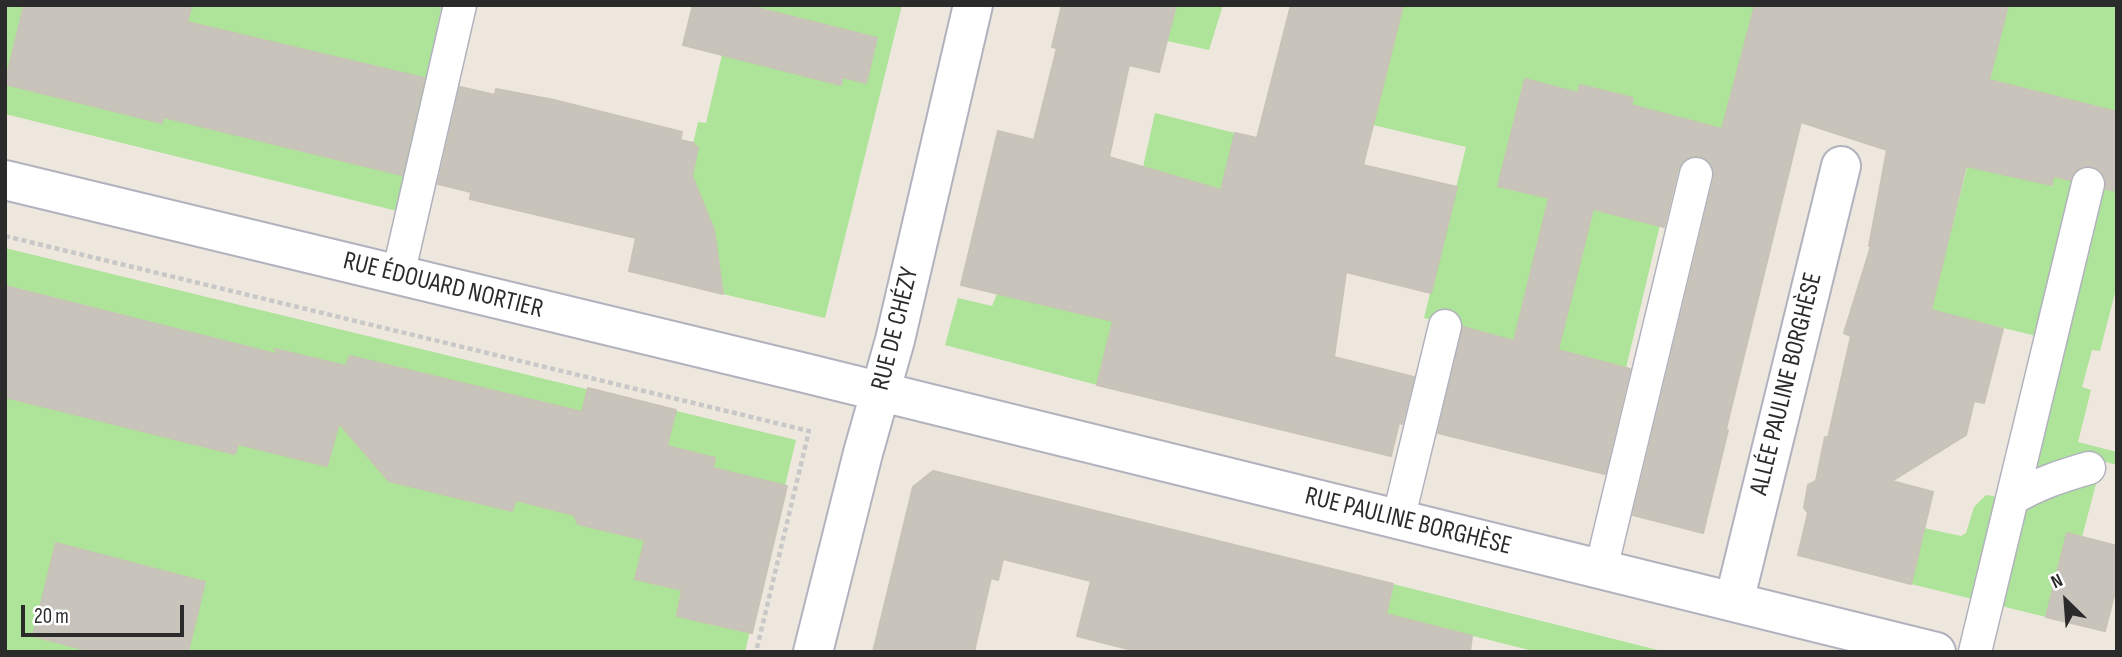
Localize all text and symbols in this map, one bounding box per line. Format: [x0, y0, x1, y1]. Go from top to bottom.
street label: RUE ÉDOUARD NORTIER [340, 246, 546, 326]
street label: RUE DE CHÉZY [866, 264, 926, 394]
street label: ALLÉE PAULINE BORGHÈSE [1744, 270, 1830, 498]
street label: RUE PAULINE BORGHÈSE [1301, 481, 1515, 563]
north arrow [2031, 566, 2101, 636]
text: N [2047, 569, 2066, 594]
scale bar [24, 590, 187, 634]
text: 20 m [34, 604, 69, 629]

